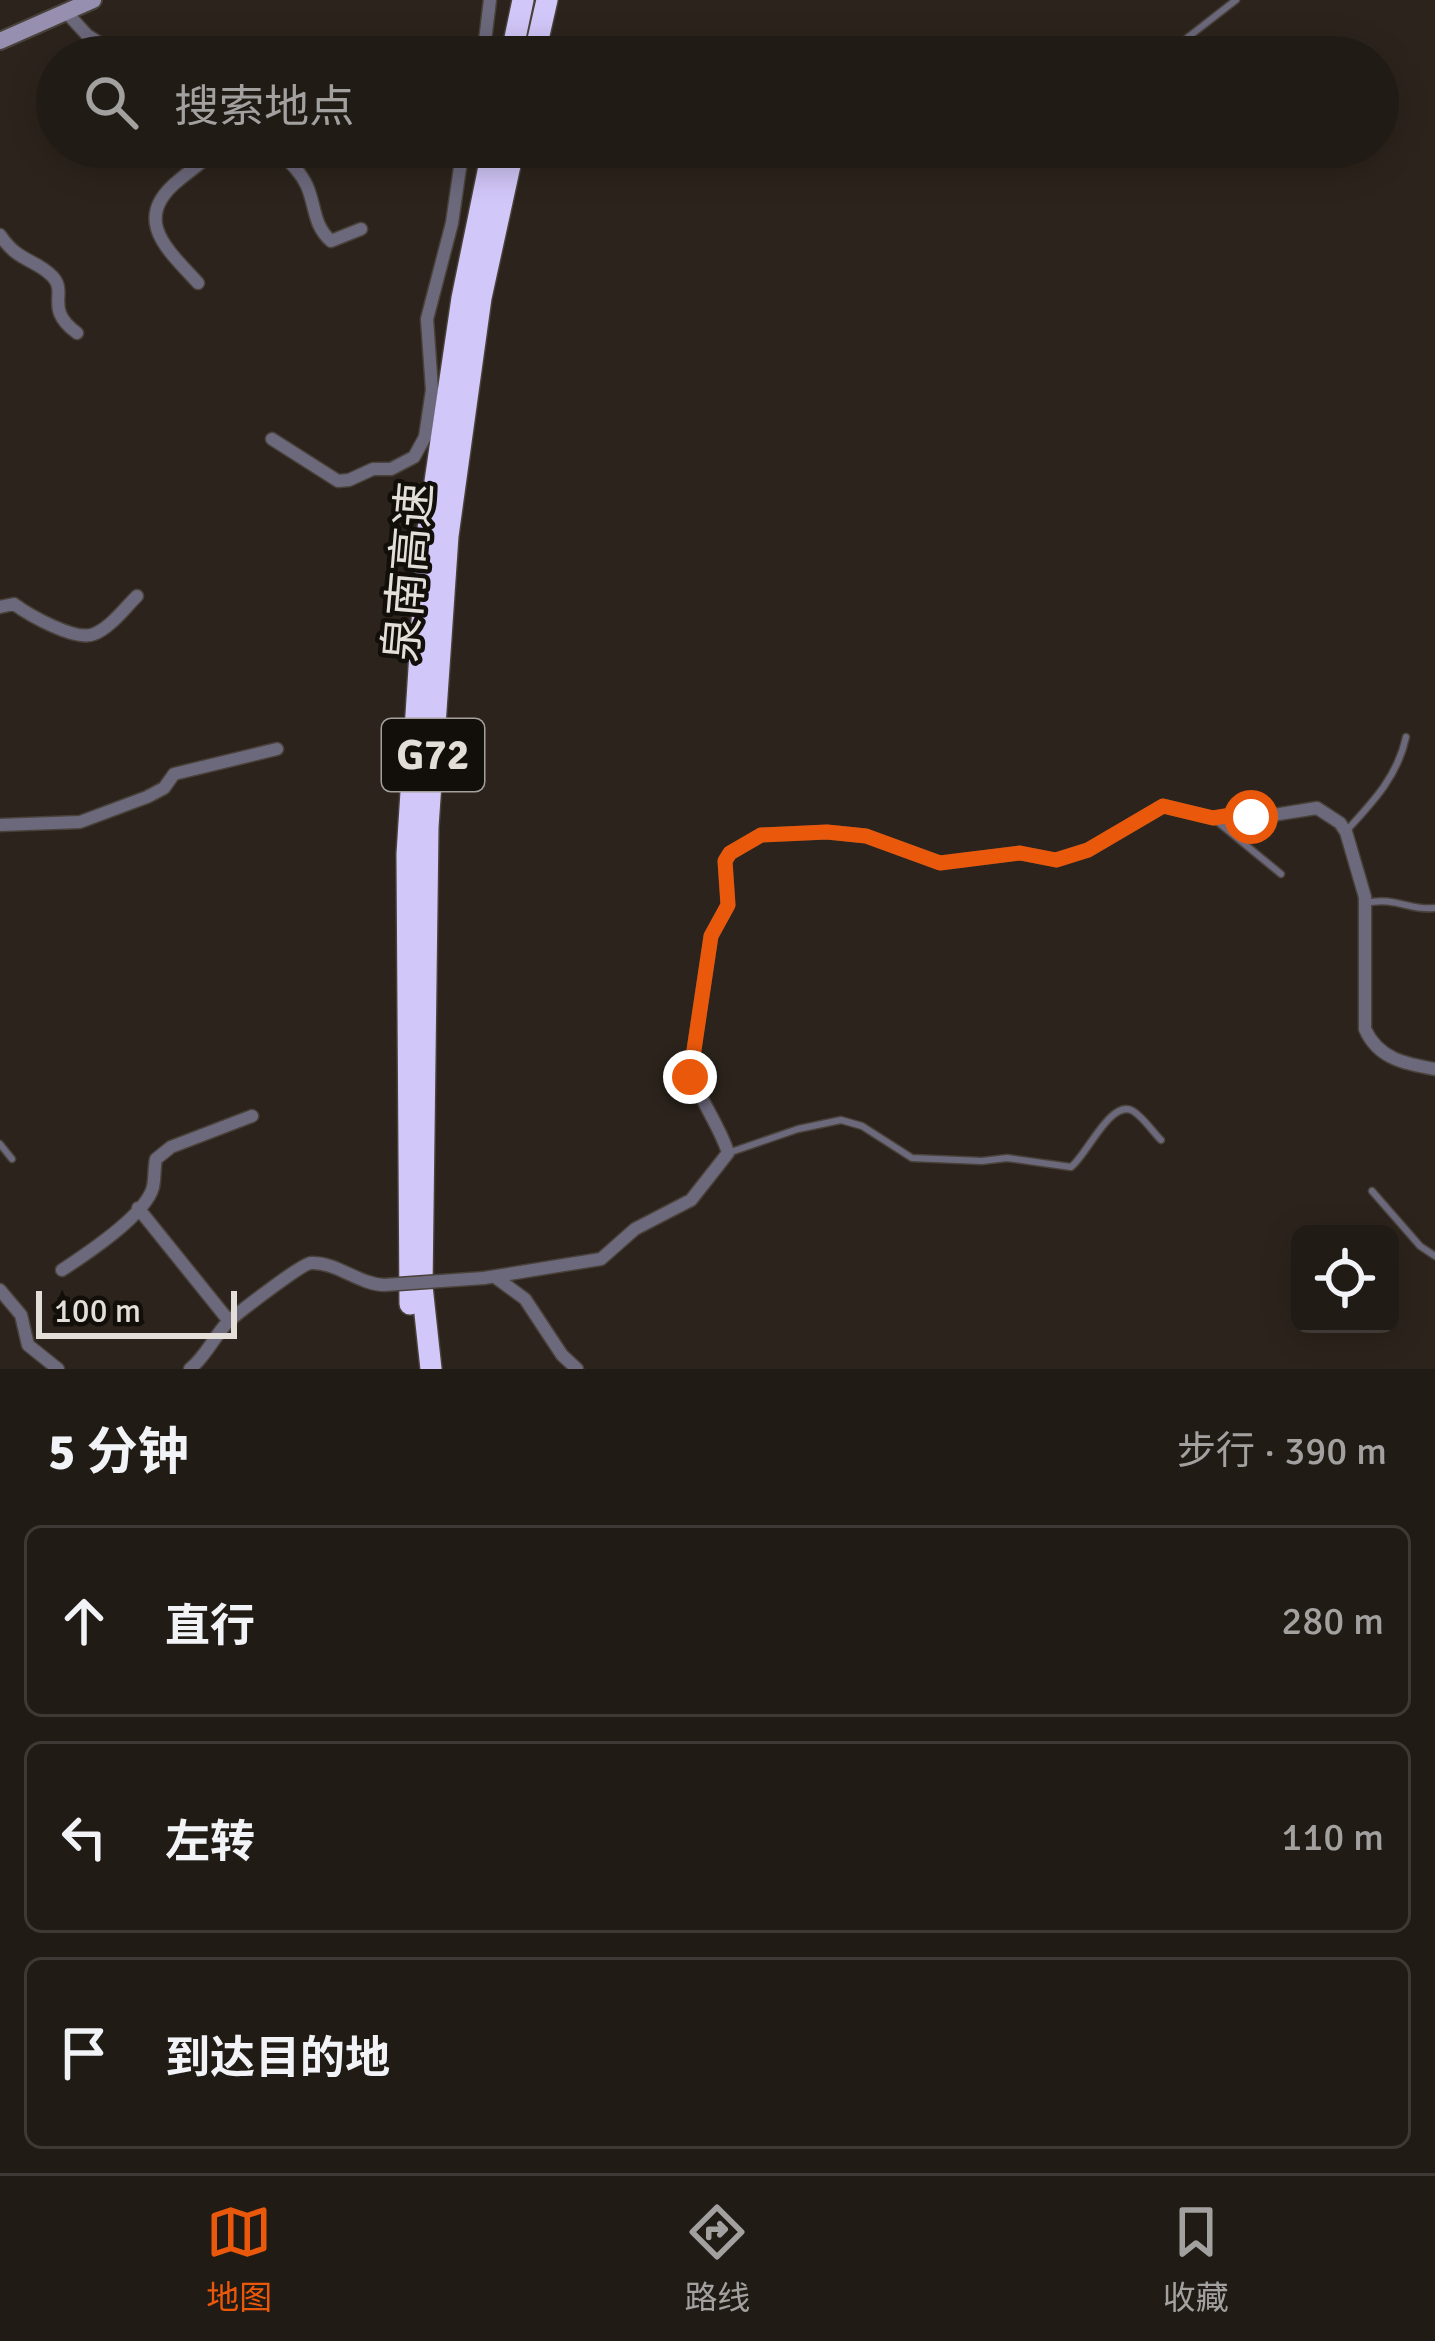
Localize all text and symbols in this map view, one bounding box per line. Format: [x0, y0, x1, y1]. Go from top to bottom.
search box [36, 36, 1399, 168]
icon: search [78, 69, 144, 135]
text: 搜索地点 [174, 80, 354, 135]
street label: 泉南高速 [374, 480, 444, 664]
road number: G72 [382, 719, 484, 791]
route start [1224, 790, 1278, 844]
route end [663, 1050, 717, 1104]
map controls [1291, 1225, 1399, 1333]
button: locate [1291, 1225, 1399, 1333]
scale bar [36, 1285, 237, 1338]
text: 100 m [54, 1291, 141, 1332]
text: 5 分钟 [48, 1421, 189, 1484]
text: 步行 · 390 m [1177, 1427, 1387, 1475]
icon: ahead [51, 1588, 117, 1654]
text: 280 m [1281, 1597, 1384, 1645]
text: 直行 [165, 1599, 255, 1654]
icon: left [51, 1804, 117, 1870]
text: 110 m [1281, 1813, 1384, 1861]
text: 左转 [165, 1815, 255, 1870]
icon: arrive [51, 2020, 117, 2086]
text: 到达目的地 [165, 2031, 390, 2086]
tab: 地图 [206, 2199, 272, 2319]
tab: 路线 [684, 2199, 750, 2319]
tab: 收藏 [1163, 2199, 1229, 2319]

